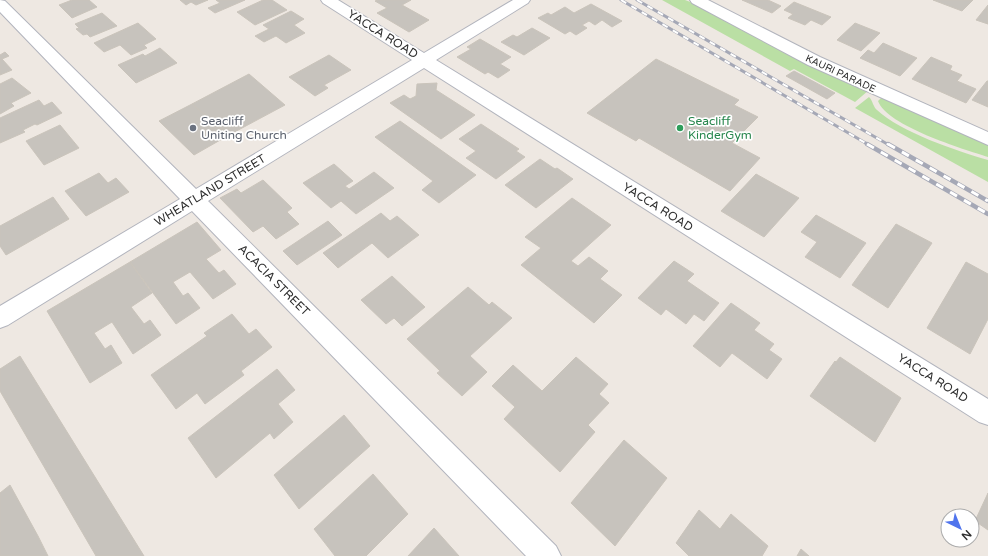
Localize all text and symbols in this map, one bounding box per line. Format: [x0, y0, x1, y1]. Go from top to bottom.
street label: YACCA ROAD [345, 7, 421, 61]
street label: KAURI PARADE [804, 52, 878, 95]
place label: Seacliff Uniting Church [201, 114, 287, 142]
place label: Seacliff KinderGym [688, 114, 752, 142]
marker: Seacliff Uniting Church [188, 123, 198, 133]
marker: Seacliff KinderGym [675, 123, 685, 133]
street label: WHEATLAND STREET [152, 151, 269, 229]
street label: YACCA ROAD [620, 180, 696, 234]
street label: ACACIA STREET [235, 241, 313, 319]
street label: YACCA ROAD [895, 351, 971, 405]
north arrow [940, 508, 980, 548]
text: N [959, 527, 974, 543]

